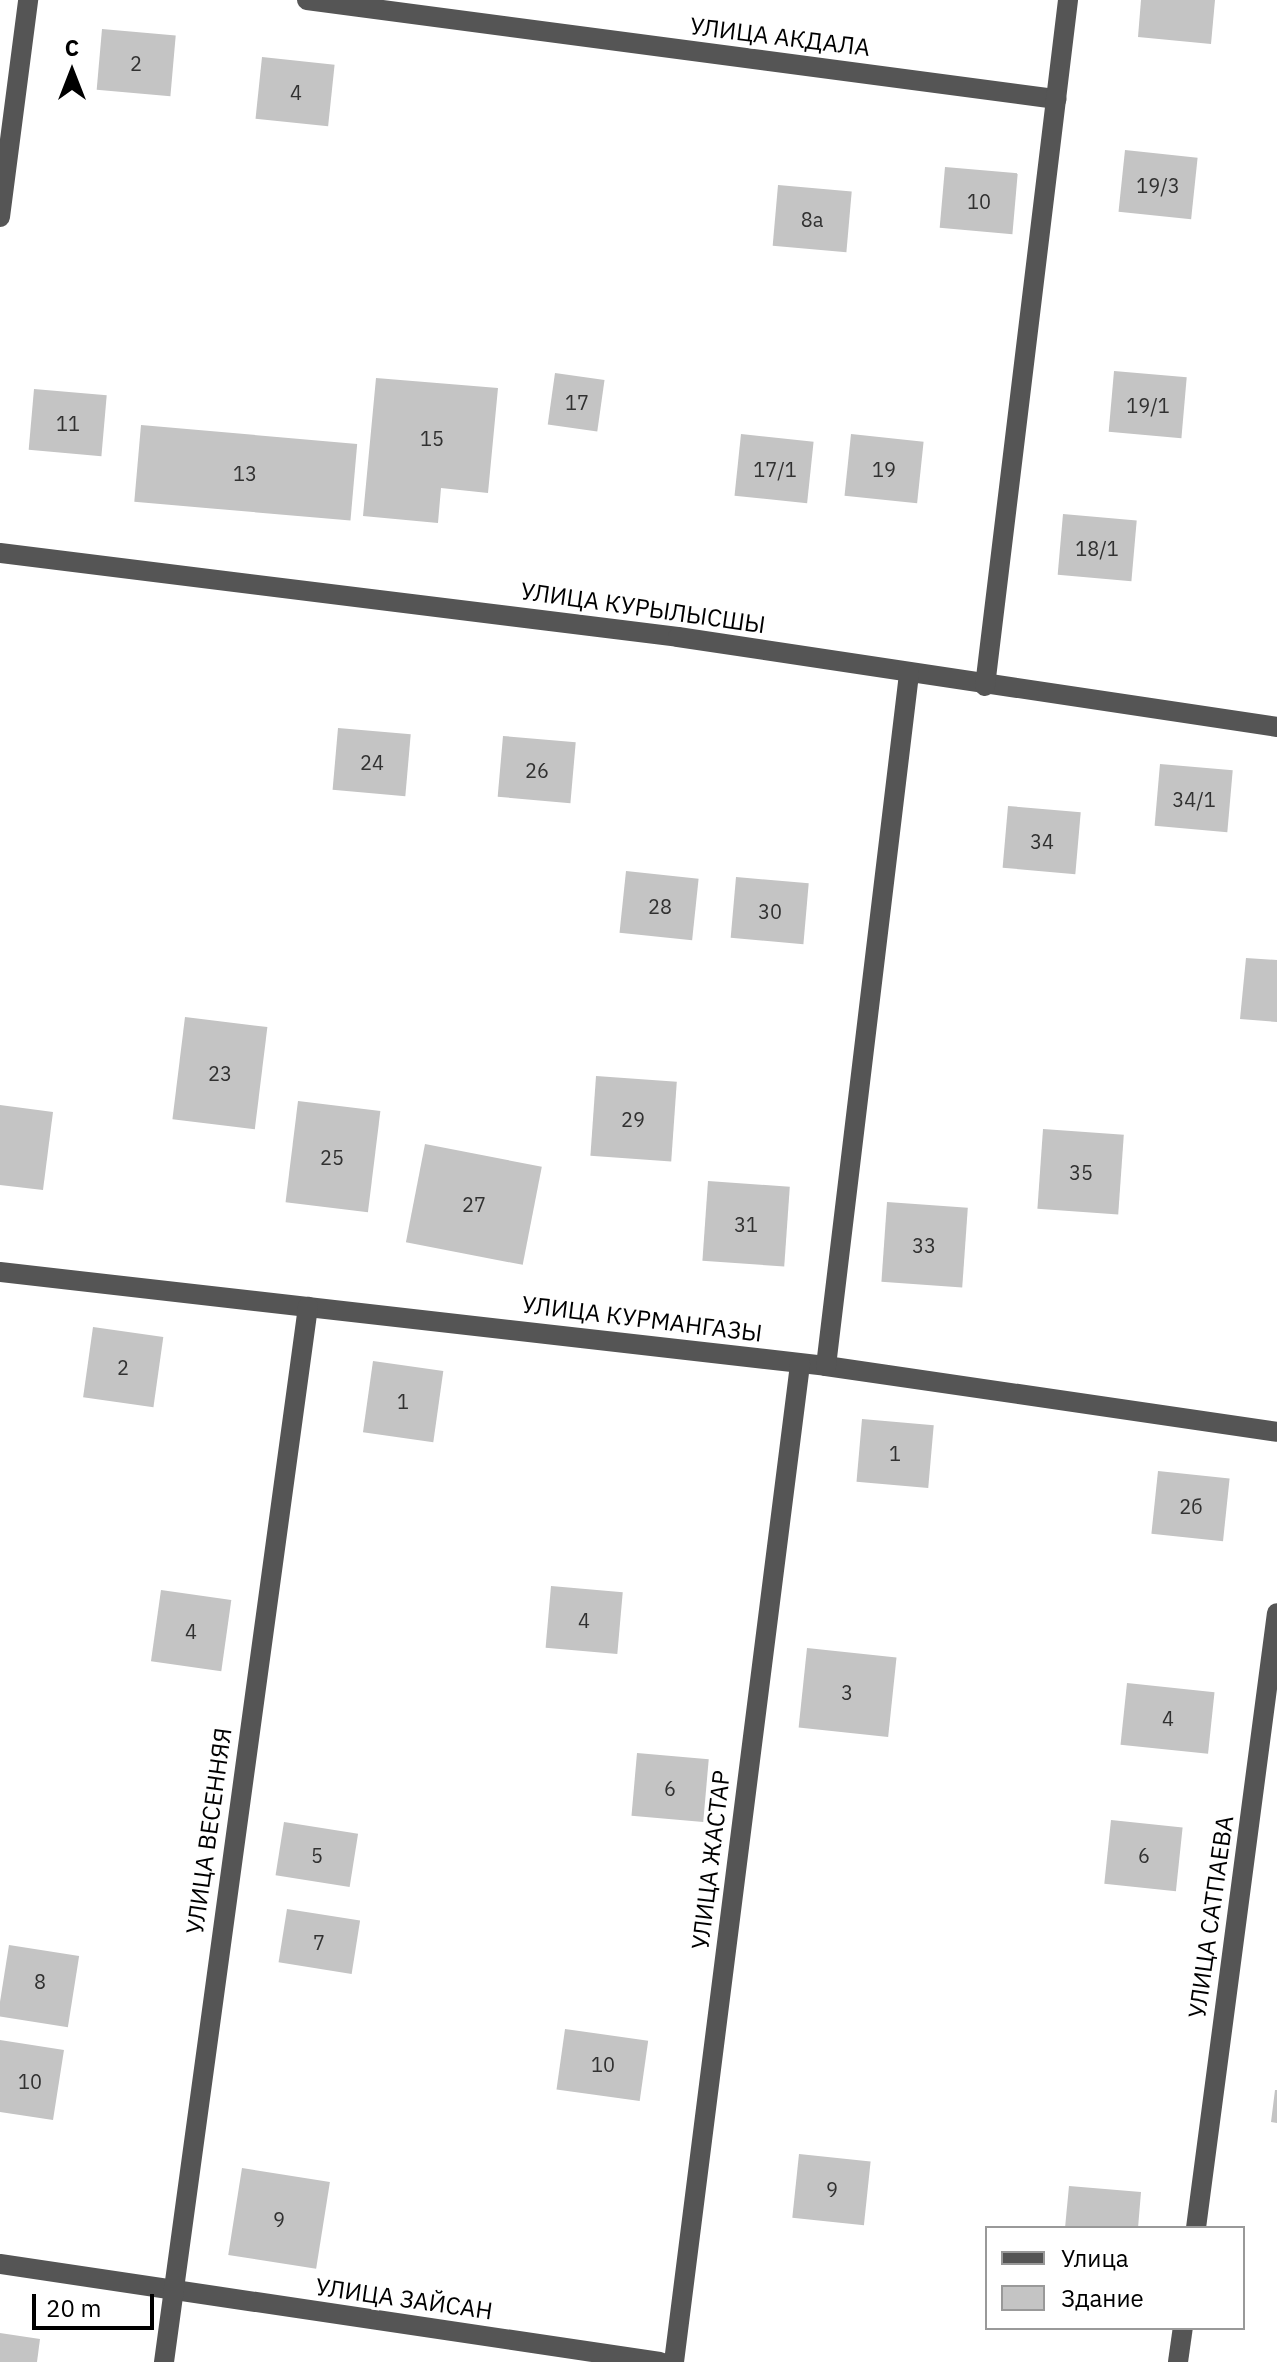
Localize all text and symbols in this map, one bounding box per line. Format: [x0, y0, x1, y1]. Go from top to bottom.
street label: УЛИЦА АКДАЛА [688, 12, 872, 62]
north arrow [32, 32, 112, 112]
text: С [65, 33, 79, 62]
house number: 2 [130, 51, 142, 75]
house number: 4 [290, 80, 302, 104]
house number: 19/3 [1136, 173, 1180, 197]
house number: 10 [967, 189, 991, 213]
house number: 8а [801, 207, 823, 231]
house number: 17 [565, 390, 589, 414]
house number: 19/1 [1126, 393, 1170, 417]
house number: 11 [56, 411, 80, 435]
house number: 15 [420, 426, 444, 450]
house number: 17/1 [753, 457, 797, 481]
house number: 19 [872, 457, 896, 481]
house number: 13 [233, 461, 257, 485]
house number: 18/1 [1075, 536, 1119, 560]
street label: УЛИЦА КУРЫЛЫСШЫ [519, 577, 767, 639]
house number: 24 [360, 750, 384, 774]
house number: 26 [525, 758, 549, 782]
house number: 34/1 [1172, 787, 1216, 811]
house number: 34 [1030, 829, 1054, 853]
house number: 28 [648, 894, 672, 918]
house number: 30 [758, 899, 782, 923]
house number: 23 [208, 1061, 232, 1085]
house number: 29 [621, 1107, 645, 1131]
house number: 25 [320, 1145, 344, 1169]
house number: 35 [1069, 1160, 1093, 1184]
house number: 27 [462, 1192, 486, 1216]
house number: 31 [734, 1212, 758, 1236]
house number: 33 [912, 1233, 936, 1257]
street label: УЛИЦА КУРМАНГАЗЫ [520, 1290, 764, 1348]
house number: 2 [117, 1355, 129, 1379]
house number: 1 [397, 1389, 409, 1413]
house number: 1 [889, 1441, 901, 1465]
house number: 2б [1179, 1494, 1203, 1518]
house number: 4 [578, 1608, 590, 1632]
house number: 4 [185, 1619, 197, 1643]
house number: 3 [841, 1680, 853, 1704]
house number: 4 [1162, 1706, 1174, 1730]
street label: УЛИЦА ВЕСЕННЯЯ [180, 1726, 238, 1936]
street label: УЛИЦА ЖАСТАР [686, 1769, 736, 1951]
house number: 6 [664, 1776, 676, 1800]
street label: УЛИЦА САТПАЕВА [1183, 1814, 1239, 2020]
house number: 5 [311, 1843, 323, 1867]
house number: 6 [1138, 1843, 1150, 1867]
house number: 7 [313, 1930, 325, 1954]
house number: 8 [34, 1969, 46, 1993]
house number: 10 [591, 2052, 615, 2076]
house number: 10 [18, 2069, 42, 2093]
house number: 9 [826, 2177, 838, 2201]
house number: 9 [273, 2207, 285, 2231]
legend [985, 2226, 1245, 2330]
text: Улица [1061, 2242, 1129, 2274]
street label: УЛИЦА ЗАЙСАН [314, 2272, 494, 2326]
scale bar [36, 2278, 158, 2328]
text: Здание [1061, 2282, 1144, 2314]
text: 20 m [46, 2292, 101, 2324]

